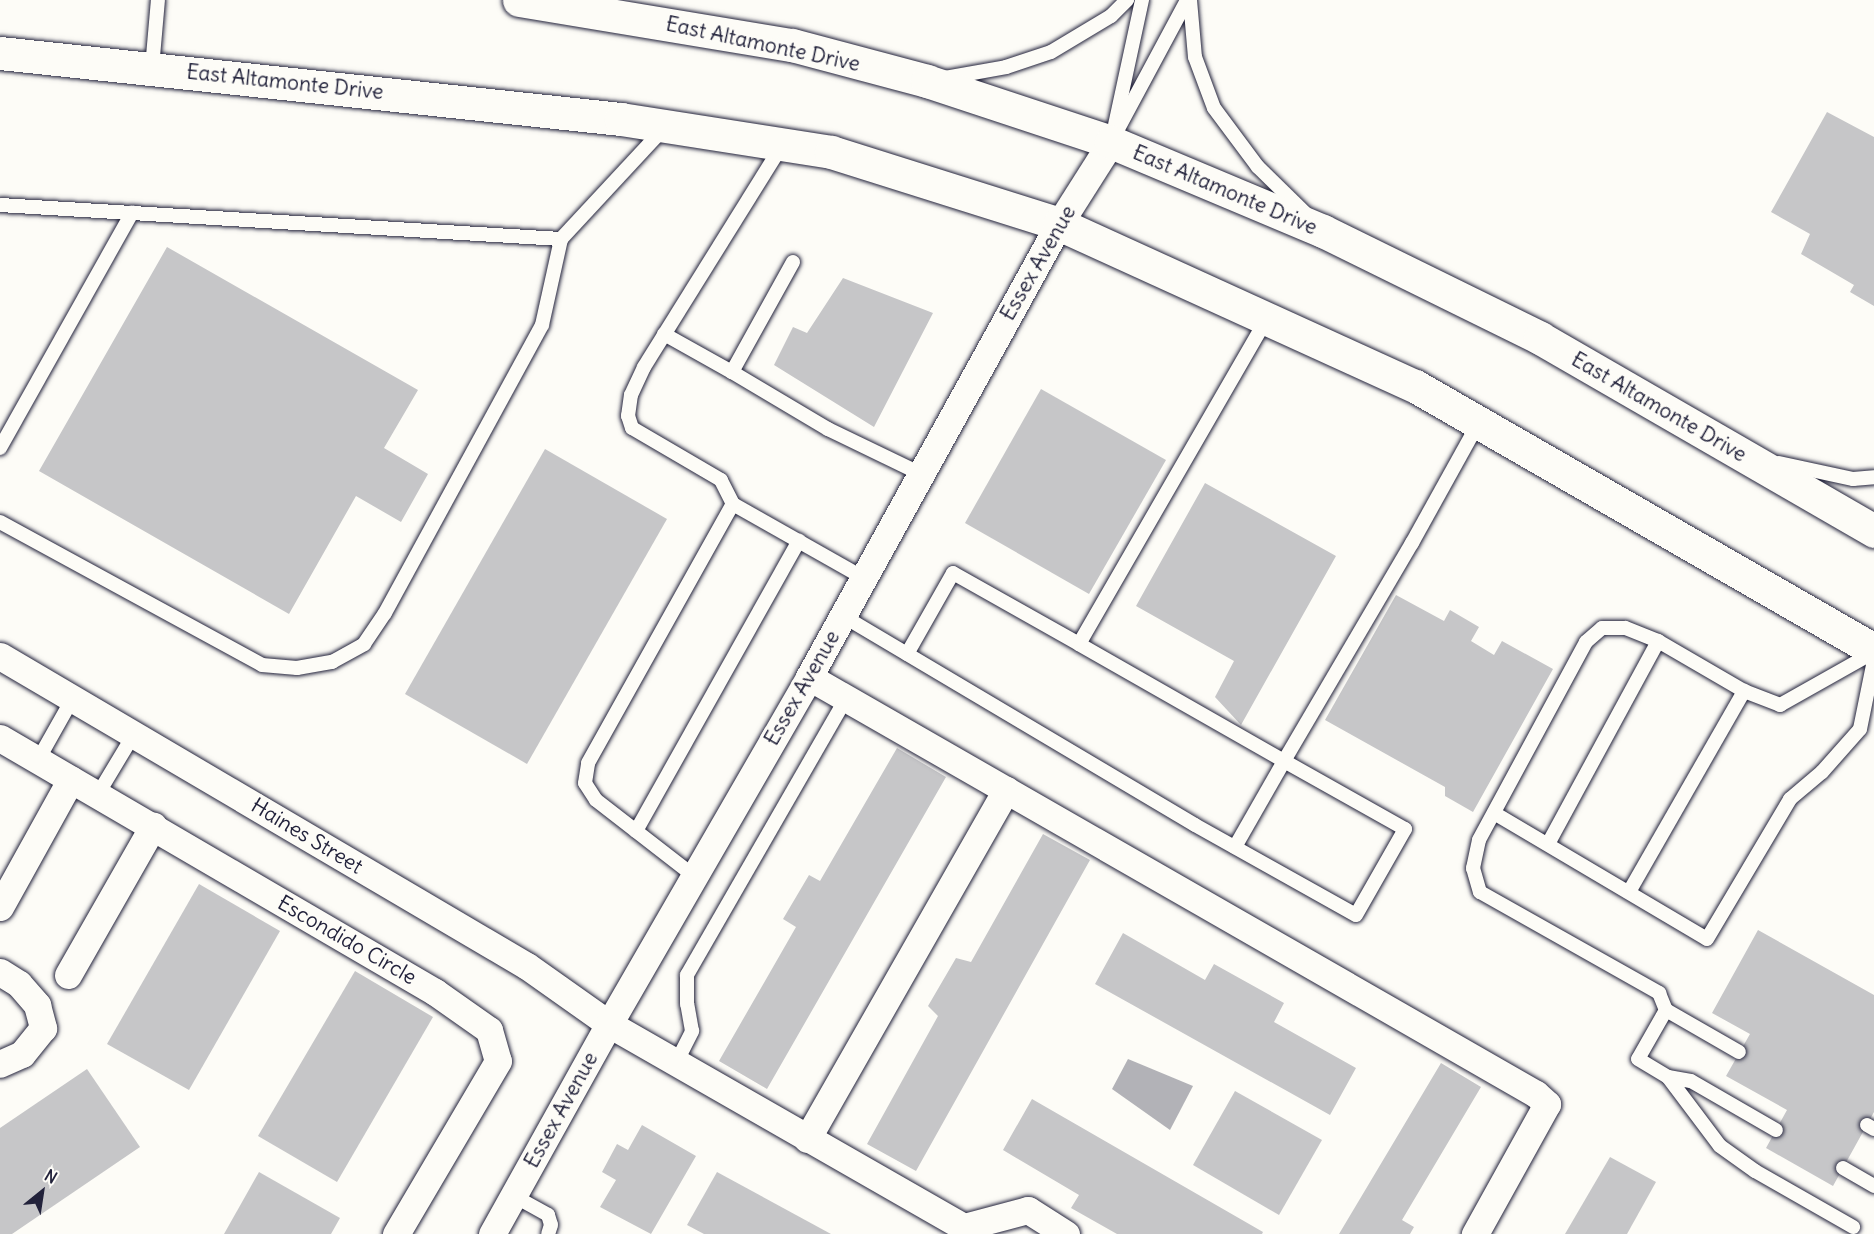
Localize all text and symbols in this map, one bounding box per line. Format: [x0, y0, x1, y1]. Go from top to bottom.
street label: East Altamonte Drive [664, 11, 862, 77]
street label: East Altamonte Drive [185, 59, 385, 105]
street label: East Altamonte Drive [1129, 140, 1321, 240]
street label: Essex Avenue [995, 201, 1081, 325]
street label: East Altamonte Drive [1567, 347, 1751, 467]
street label: Essex Avenue [759, 626, 845, 750]
street label: Haines Street [247, 793, 367, 879]
street label: Escondido Circle [273, 890, 421, 990]
street label: Essex Avenue [519, 1048, 603, 1172]
north arrow [12, 1162, 72, 1222]
text: N [41, 1165, 61, 1188]

